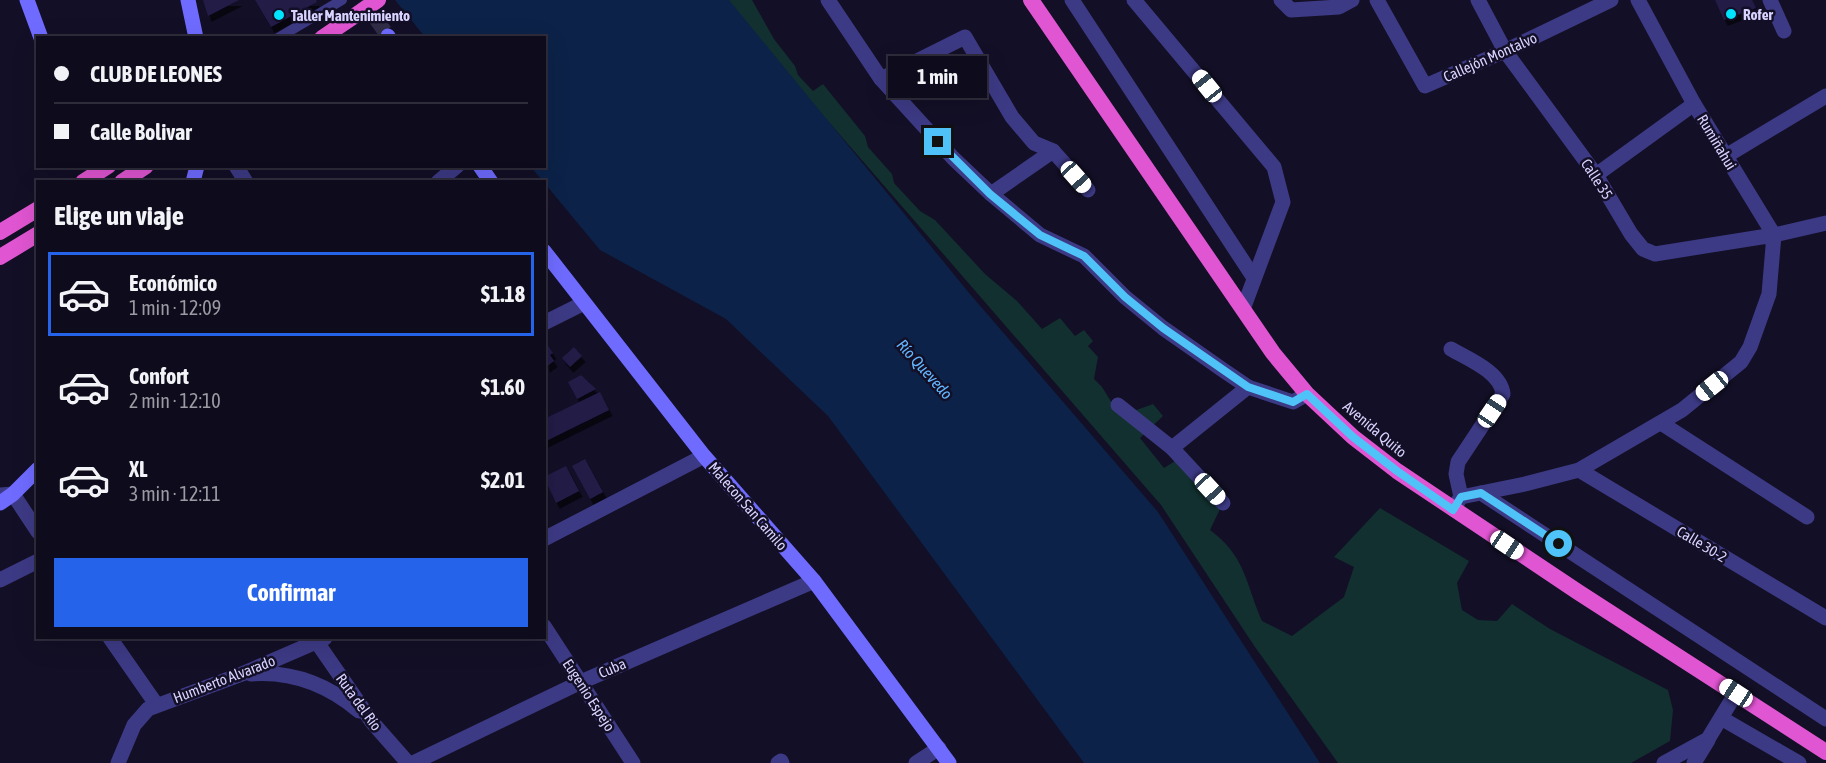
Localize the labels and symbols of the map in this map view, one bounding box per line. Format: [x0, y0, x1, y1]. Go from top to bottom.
place label: Rofer [1743, 6, 1774, 23]
place label: Taller Mantenimiento [291, 7, 410, 24]
marker: Rofer [1724, 7, 1738, 21]
marker: Taller Mantenimiento [272, 8, 286, 22]
street label: Callejón Montalvo [1441, 29, 1539, 85]
callout: 1 min [888, 55, 988, 97]
car [1189, 66, 1225, 106]
street label: Rumiñahui [1694, 111, 1740, 173]
route end [924, 128, 951, 155]
street label: Calle 35 [1578, 156, 1616, 202]
car [1057, 158, 1095, 196]
water label: Río Quevedo [894, 335, 956, 403]
car [1692, 368, 1732, 404]
car [1474, 391, 1510, 431]
street label: Avenida Quito [1340, 398, 1410, 460]
street label: Malecon San Camilo [705, 459, 791, 553]
car [1191, 470, 1229, 508]
street label: Calle 30-2 [1674, 522, 1730, 566]
car [1487, 527, 1527, 563]
route start [1545, 530, 1572, 557]
street label: Humberto Alvarado [171, 652, 277, 706]
street label: Cuba [596, 655, 628, 681]
street label: Eugenio Espejo [559, 656, 619, 734]
street label: Ruta del Río [333, 670, 385, 734]
car [1716, 676, 1756, 710]

